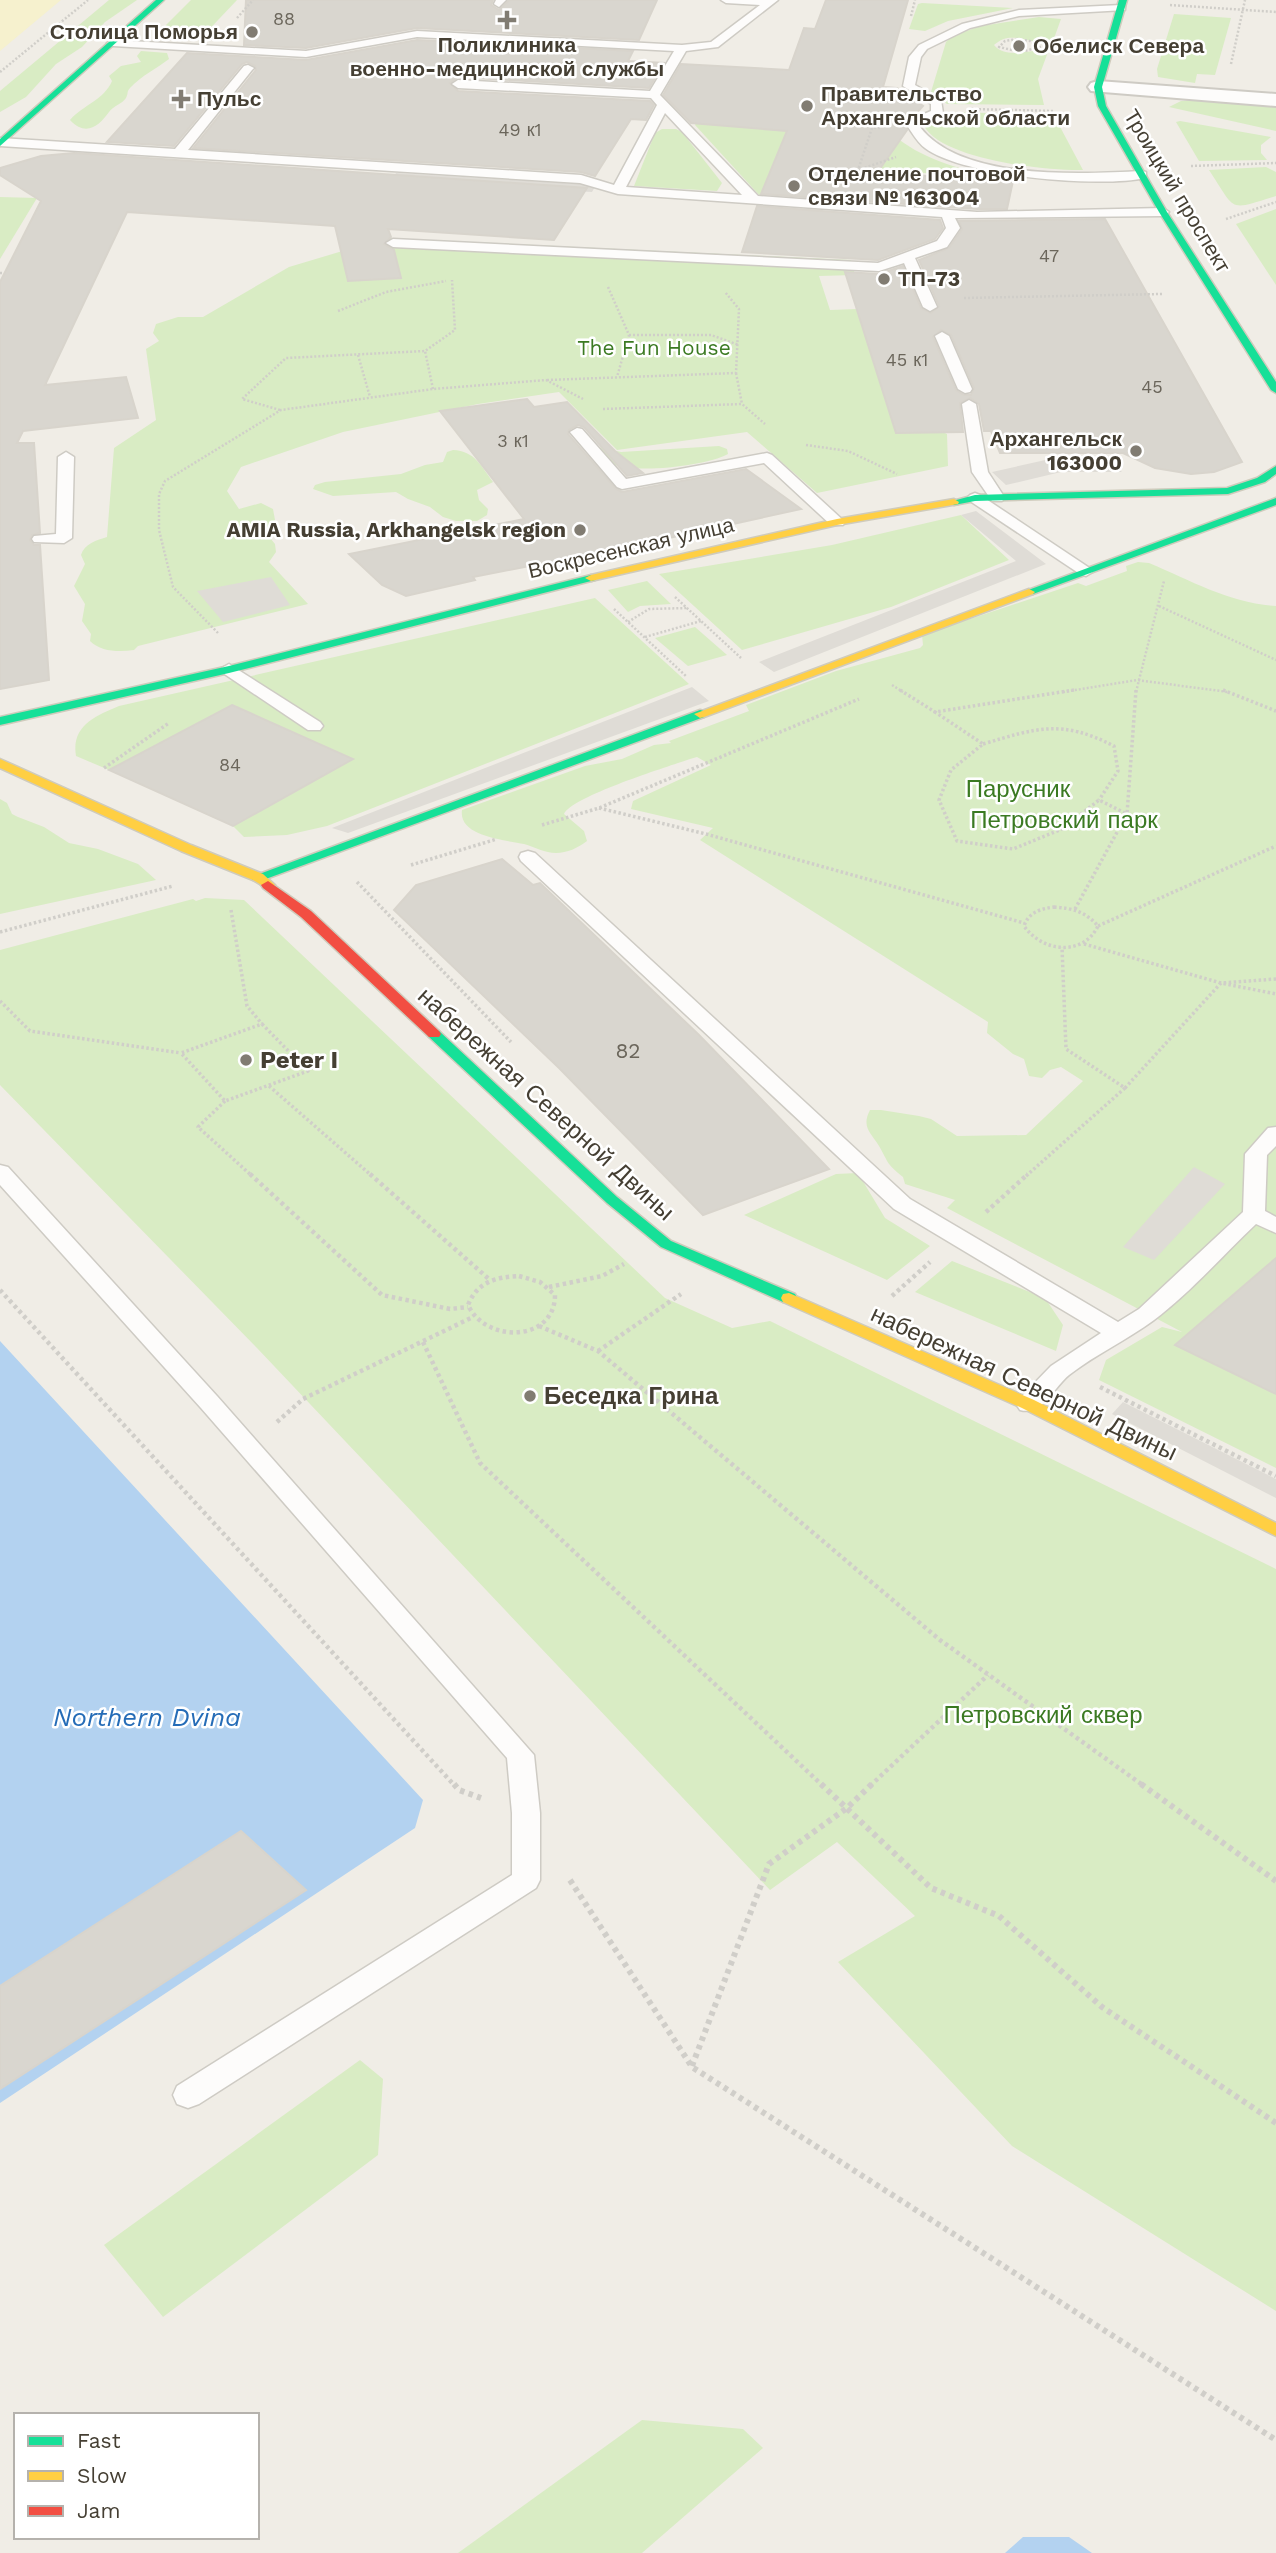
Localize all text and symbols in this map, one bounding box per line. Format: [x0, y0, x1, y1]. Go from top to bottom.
house number: 88 [273, 8, 295, 29]
marker: Поликлиника военно-медицинской службы [497, 10, 517, 30]
place label: Столица Поморья [50, 19, 238, 44]
marker: Столица Поморья [244, 24, 260, 40]
place label: Поликлиника военно-медицинской службы [350, 32, 664, 81]
place label: Обелиск Севера [1033, 33, 1204, 58]
marker: Обелиск Севера [1011, 38, 1027, 54]
place label: Правительство Архангельской области [821, 81, 1070, 130]
place label: Пульс [197, 86, 262, 111]
marker: Пульс [171, 89, 191, 109]
marker: Правительство Архангельской области [799, 98, 815, 114]
street label: Троицкий проспект [1119, 105, 1236, 277]
house number: 49 к1 [498, 119, 542, 140]
place label: Отделение почтовой связи № 163004 [808, 161, 1026, 210]
marker: Отделение почтовой связи № 163004 [786, 178, 802, 194]
house number: 47 [1039, 245, 1059, 266]
place label: ТП-73 [898, 266, 960, 291]
marker: ТП-73 [876, 271, 892, 287]
park label: The Fun House [577, 335, 731, 360]
house number: 45 к1 [886, 349, 928, 370]
house number: 45 [1141, 376, 1163, 397]
place label: Архангельск 163000 [989, 426, 1122, 475]
house number: 3 к1 [497, 430, 529, 451]
marker: Архангельск 163000 [1128, 443, 1144, 459]
street label: Воскресенская улица [525, 512, 737, 583]
place label: AMIA Russia, Arkhangelsk region [226, 517, 566, 542]
marker: AMIA Russia, Arkhangelsk region [572, 522, 588, 538]
house number: 84 [219, 754, 241, 775]
park label: Парусник [966, 775, 1071, 803]
park label: Петровский парк [970, 806, 1158, 834]
street label: набережная Северной Двины [412, 982, 680, 1226]
house number: 82 [615, 1038, 641, 1063]
place label: Peter I [260, 1046, 338, 1074]
marker: Peter I [238, 1052, 254, 1068]
street label: набережная Северной Двины [866, 1300, 1182, 1466]
place label: Беседка Грина [544, 1382, 719, 1410]
marker: Беседка Грина [522, 1388, 538, 1404]
park label: Петровский сквер [943, 1701, 1143, 1729]
water label: Northern Dvina [53, 1702, 241, 1732]
legend [14, 2413, 259, 2539]
text: Fast [77, 2428, 121, 2453]
text: Slow [77, 2463, 127, 2488]
text: Jam [77, 2498, 120, 2523]

